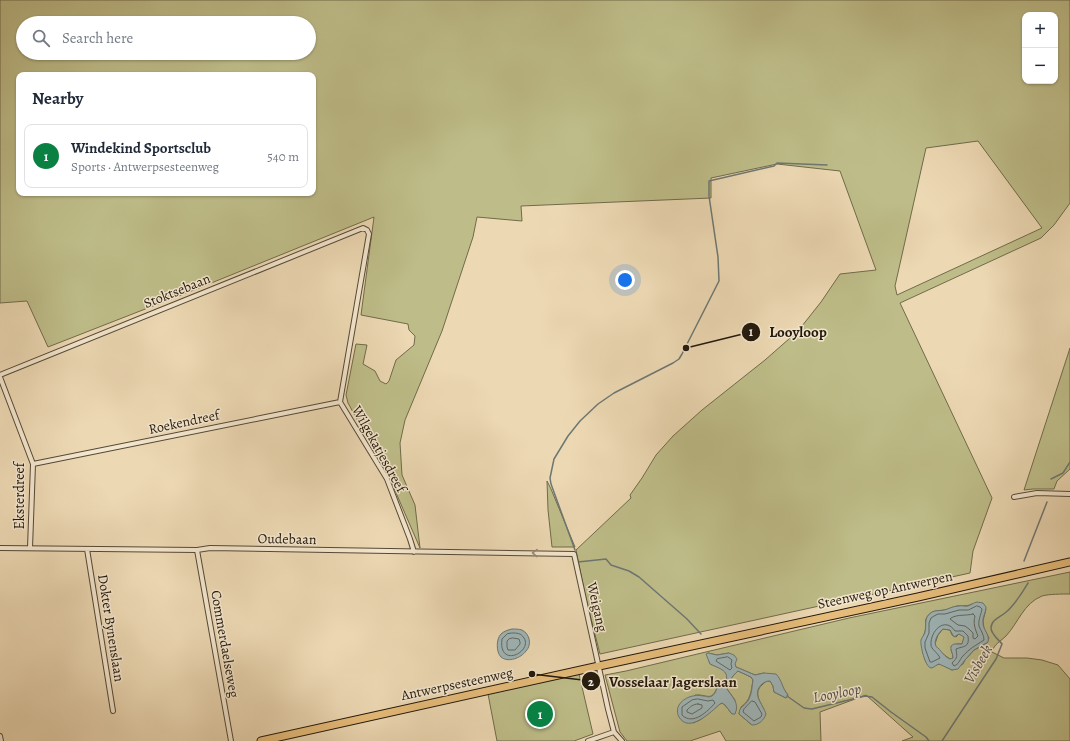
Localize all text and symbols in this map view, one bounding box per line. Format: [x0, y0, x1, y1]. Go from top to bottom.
map controls [1022, 12, 1058, 84]
button: + [1022, 12, 1058, 48]
search box [16, 16, 316, 60]
icon: search [30, 27, 52, 49]
text: Search here [62, 28, 133, 48]
button: − [1022, 48, 1058, 84]
text: Nearby [32, 87, 83, 110]
text: Windekind Sportsclub [71, 138, 211, 158]
text: 1 [44, 148, 48, 165]
text: 540 m [267, 148, 299, 165]
text: Sports · Antwerpsesteenweg [71, 158, 219, 175]
street label: Stoktsebaan [141, 269, 213, 313]
your location [615, 270, 635, 290]
callout: Looyloop [741, 319, 834, 346]
text: Looyloop [769, 322, 827, 342]
text: 1 [749, 324, 754, 340]
street label: Wilgekatjesdreef [347, 401, 412, 498]
street label: Roekendreef [147, 405, 223, 439]
street label: Eksterdreef [10, 460, 29, 529]
street label: Oudebaan [257, 529, 317, 549]
one-way arrow [532, 549, 538, 558]
street label: Steenweg op Antwerpen [816, 566, 955, 614]
street label: Dokter Bynenslaan [93, 573, 129, 683]
street label: Weigang [582, 579, 612, 634]
street label: Commerdaelseweg [206, 589, 244, 699]
water label: Visbeek [959, 641, 997, 687]
street label: Antwerpsesteenweg [398, 663, 515, 705]
callout: Vosselaar Jagerslaan [581, 668, 745, 695]
text: Vosselaar Jagerslaan [608, 672, 738, 692]
text: 2 [588, 674, 594, 690]
water label: Looyloop [811, 679, 863, 707]
pin: 1 [527, 699, 553, 729]

